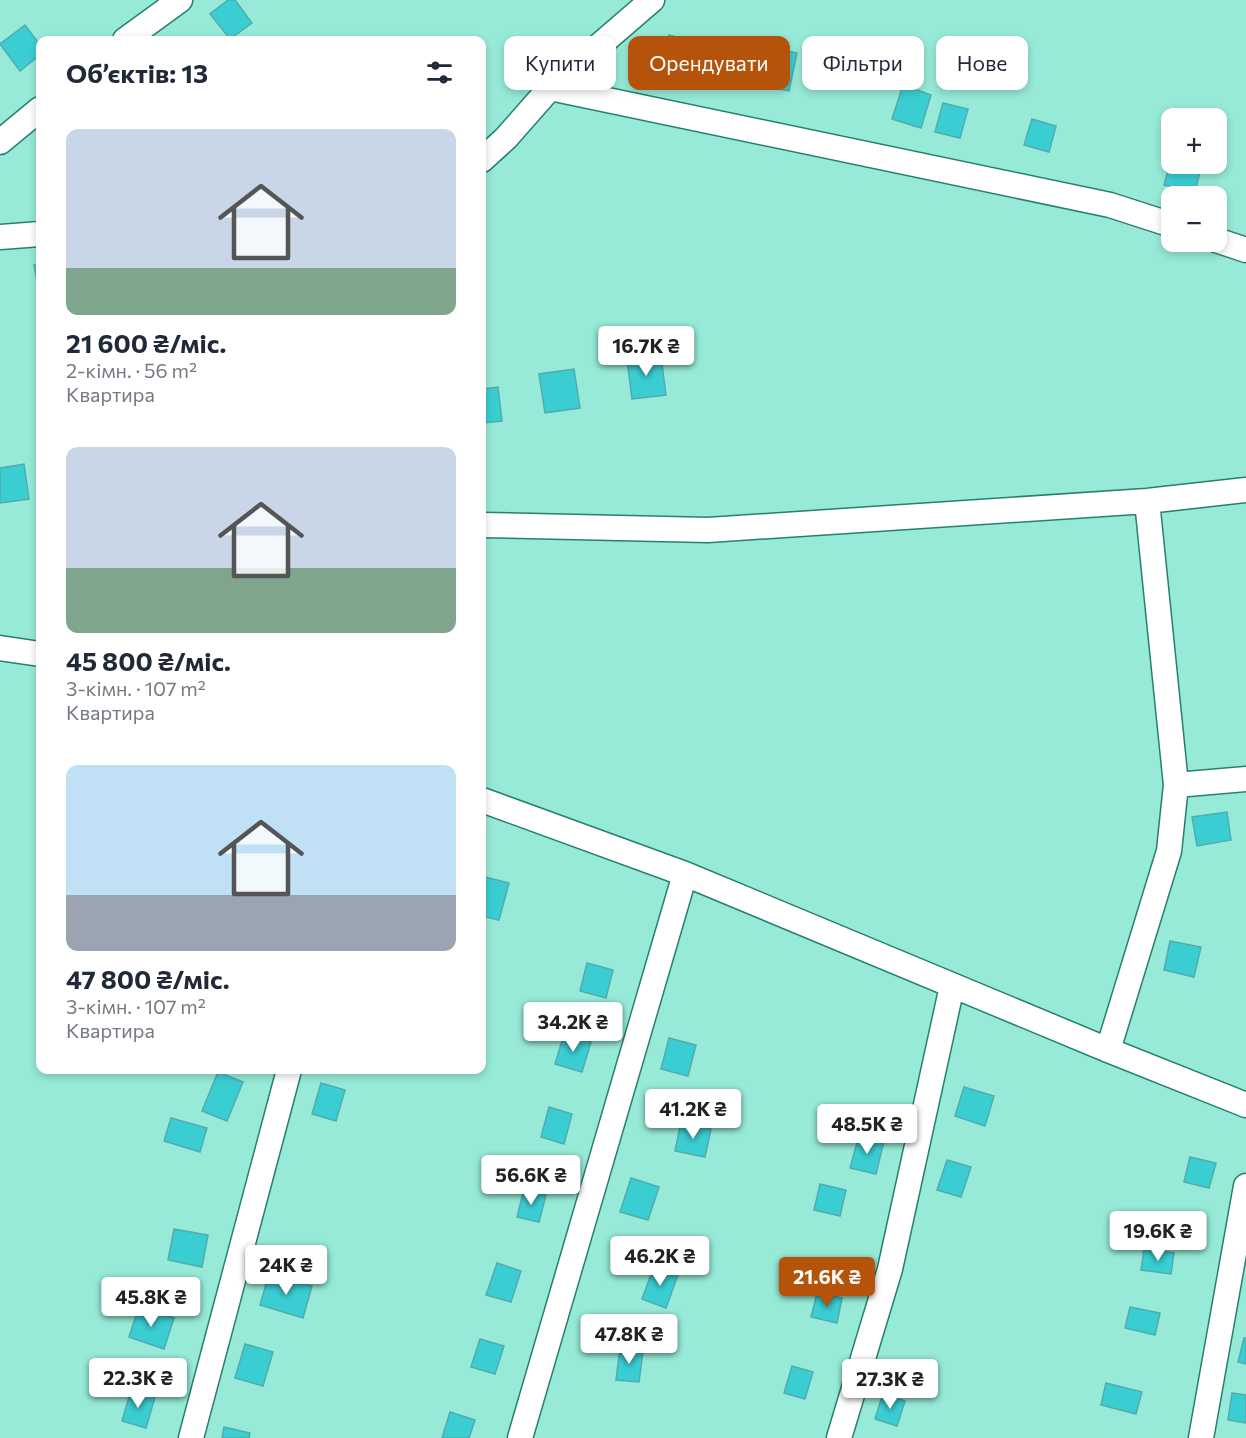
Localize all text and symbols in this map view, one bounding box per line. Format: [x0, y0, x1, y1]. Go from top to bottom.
chip: Купити [504, 36, 616, 90]
chip: Орендувати [628, 36, 790, 90]
chip: Фільтри [802, 36, 924, 90]
chip: Нове [936, 36, 1028, 90]
icon: filters [423, 56, 456, 89]
text: Об’єктів: 13 [66, 57, 208, 88]
map controls [1161, 108, 1227, 252]
button: + [1161, 108, 1227, 174]
icon: home [207, 168, 315, 276]
button: − [1161, 186, 1227, 252]
pin: 16.7K ₴ [591, 326, 701, 377]
text: 21 600 ₴/міс. [66, 327, 226, 358]
text: 16.7K ₴ [612, 333, 680, 357]
text: 2-кімн. · 56 m² [66, 358, 197, 382]
text: Квартира [66, 382, 155, 406]
icon: home [207, 486, 315, 594]
text: 45 800 ₴/міс. [66, 645, 231, 676]
text: 3-кімн. · 107 m² [66, 676, 206, 700]
text: Квартира [66, 700, 155, 724]
icon: home [207, 804, 315, 912]
text: 47 800 ₴/міс. [66, 963, 230, 994]
text: 3-кімн. · 107 m² [66, 994, 206, 1018]
pin: 34.2K ₴ [518, 1002, 628, 1053]
text: 34.2K ₴ [538, 1009, 608, 1033]
text: Квартира [66, 1018, 155, 1042]
pin: 41.2K ₴ [638, 1089, 748, 1140]
text: 41.2K ₴ [659, 1096, 727, 1120]
pin: 48.5K ₴ [812, 1104, 922, 1155]
text: 48.5K ₴ [831, 1111, 903, 1135]
pin: 56.6K ₴ [476, 1155, 586, 1206]
text: 56.6K ₴ [495, 1162, 567, 1186]
pin: 19.6K ₴ [1103, 1211, 1213, 1262]
text: 19.6K ₴ [1124, 1218, 1192, 1242]
pin: 46.2K ₴ [605, 1236, 715, 1287]
text: 46.2K ₴ [624, 1243, 696, 1267]
pin: 24K ₴ [244, 1245, 328, 1296]
text: 24K ₴ [259, 1252, 313, 1276]
pin: 21.6K ₴ [772, 1257, 882, 1308]
text: 21.6K ₴ [793, 1264, 861, 1288]
pin: 45.8K ₴ [96, 1277, 206, 1328]
text: 45.8K ₴ [115, 1284, 187, 1308]
pin: 47.8K ₴ [574, 1314, 684, 1365]
text: 47.8K ₴ [594, 1321, 664, 1345]
pin: 22.3K ₴ [83, 1358, 193, 1409]
pin: 27.3K ₴ [835, 1359, 945, 1410]
text: 22.3K ₴ [103, 1365, 173, 1389]
text: 27.3K ₴ [856, 1366, 924, 1390]

